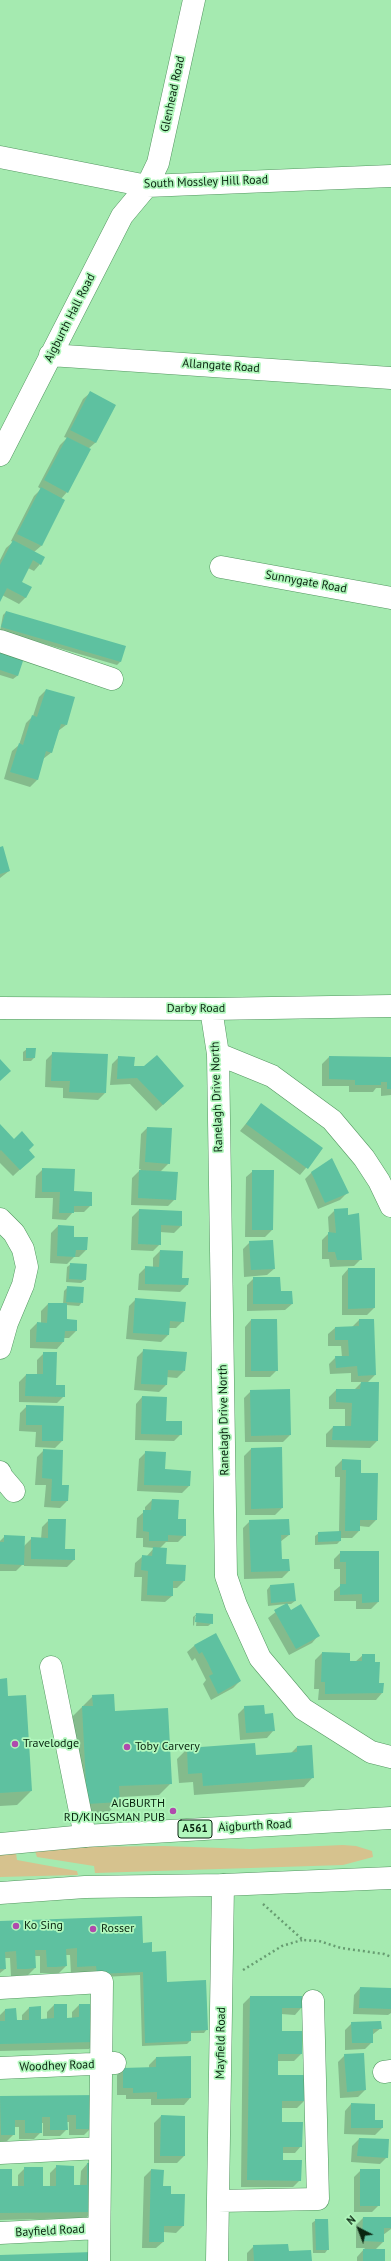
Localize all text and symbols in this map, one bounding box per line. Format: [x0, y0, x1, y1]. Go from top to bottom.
street label: Glenhead Road [158, 55, 188, 133]
street label: South Mossley Hill Road [144, 173, 268, 191]
street label: Aigburth Hall Road [41, 271, 99, 365]
street label: Allangate Road [182, 356, 260, 376]
street label: Sunnygate Road [264, 568, 348, 596]
street label: Darby Road [167, 1002, 225, 1016]
street label: Ranelagh Drive North [208, 1041, 226, 1153]
street label: Ranelagh Drive North [216, 1364, 232, 1476]
place label: Travelodge [23, 1737, 79, 1751]
marker: Travelodge [10, 1739, 20, 1749]
place label: Toby Carvery [135, 1740, 200, 1754]
marker: Toby Carvery [122, 1742, 132, 1752]
place label: AIGBURTH RD/KINGSMAN PUB [64, 1797, 165, 1825]
marker: AIGBURTH RD/KINGSMAN PUB [168, 1806, 178, 1816]
street label: Aigburth Road [218, 1817, 292, 1835]
road number: A561 [178, 1820, 212, 1838]
place label: Ko Sing [24, 1919, 63, 1933]
marker: Ko Sing [11, 1921, 21, 1931]
place label: Rosser [101, 1922, 134, 1936]
marker: Rosser [88, 1924, 98, 1934]
street label: Mayfield Road [213, 2007, 229, 2079]
street label: Woodhey Road [19, 2057, 95, 2075]
north arrow [339, 2209, 379, 2249]
text: N [344, 2212, 358, 2228]
street label: Bayfield Road [15, 2222, 85, 2240]

